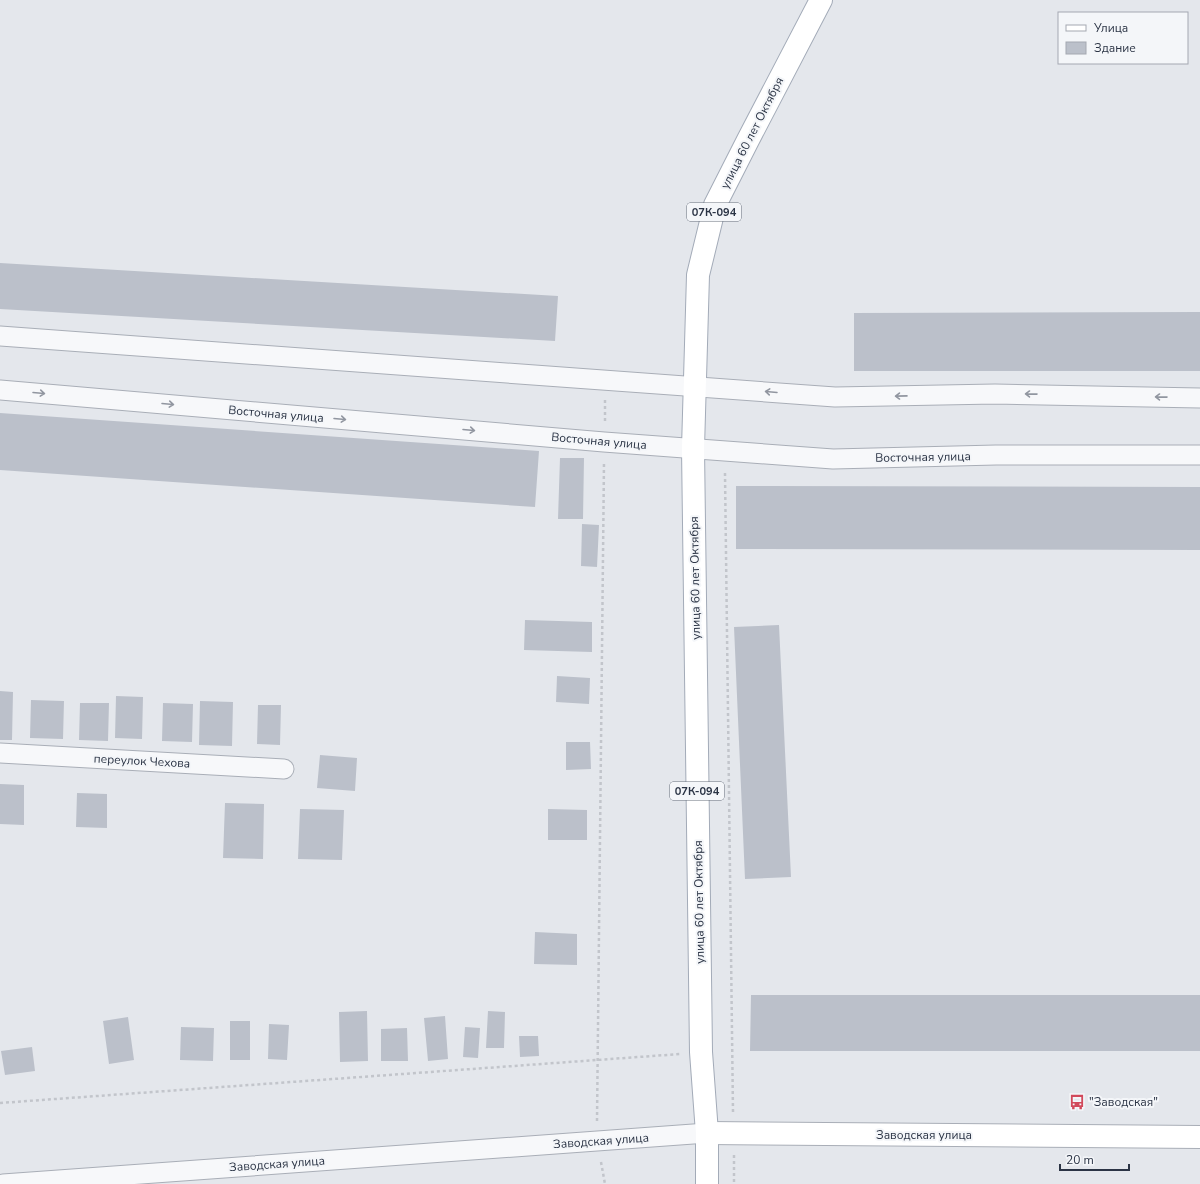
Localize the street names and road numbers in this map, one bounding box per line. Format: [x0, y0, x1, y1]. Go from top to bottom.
street label: улица 60 лет Октября [717, 74, 787, 192]
road number: 07К-094 [687, 203, 741, 221]
street label: Восточная улица [228, 402, 324, 426]
street label: Восточная улица [551, 429, 647, 453]
street label: Восточная улица [875, 448, 971, 466]
street label: улица 60 лет Октября [686, 516, 704, 640]
street label: переулок Чехова [93, 750, 191, 772]
road number: 07К-094 [670, 782, 724, 800]
street label: улица 60 лет Октября [690, 840, 708, 964]
street label: Заводская улица [876, 1127, 972, 1143]
street label: Заводская улица [553, 1130, 649, 1152]
street label: Заводская улица [229, 1153, 325, 1175]

